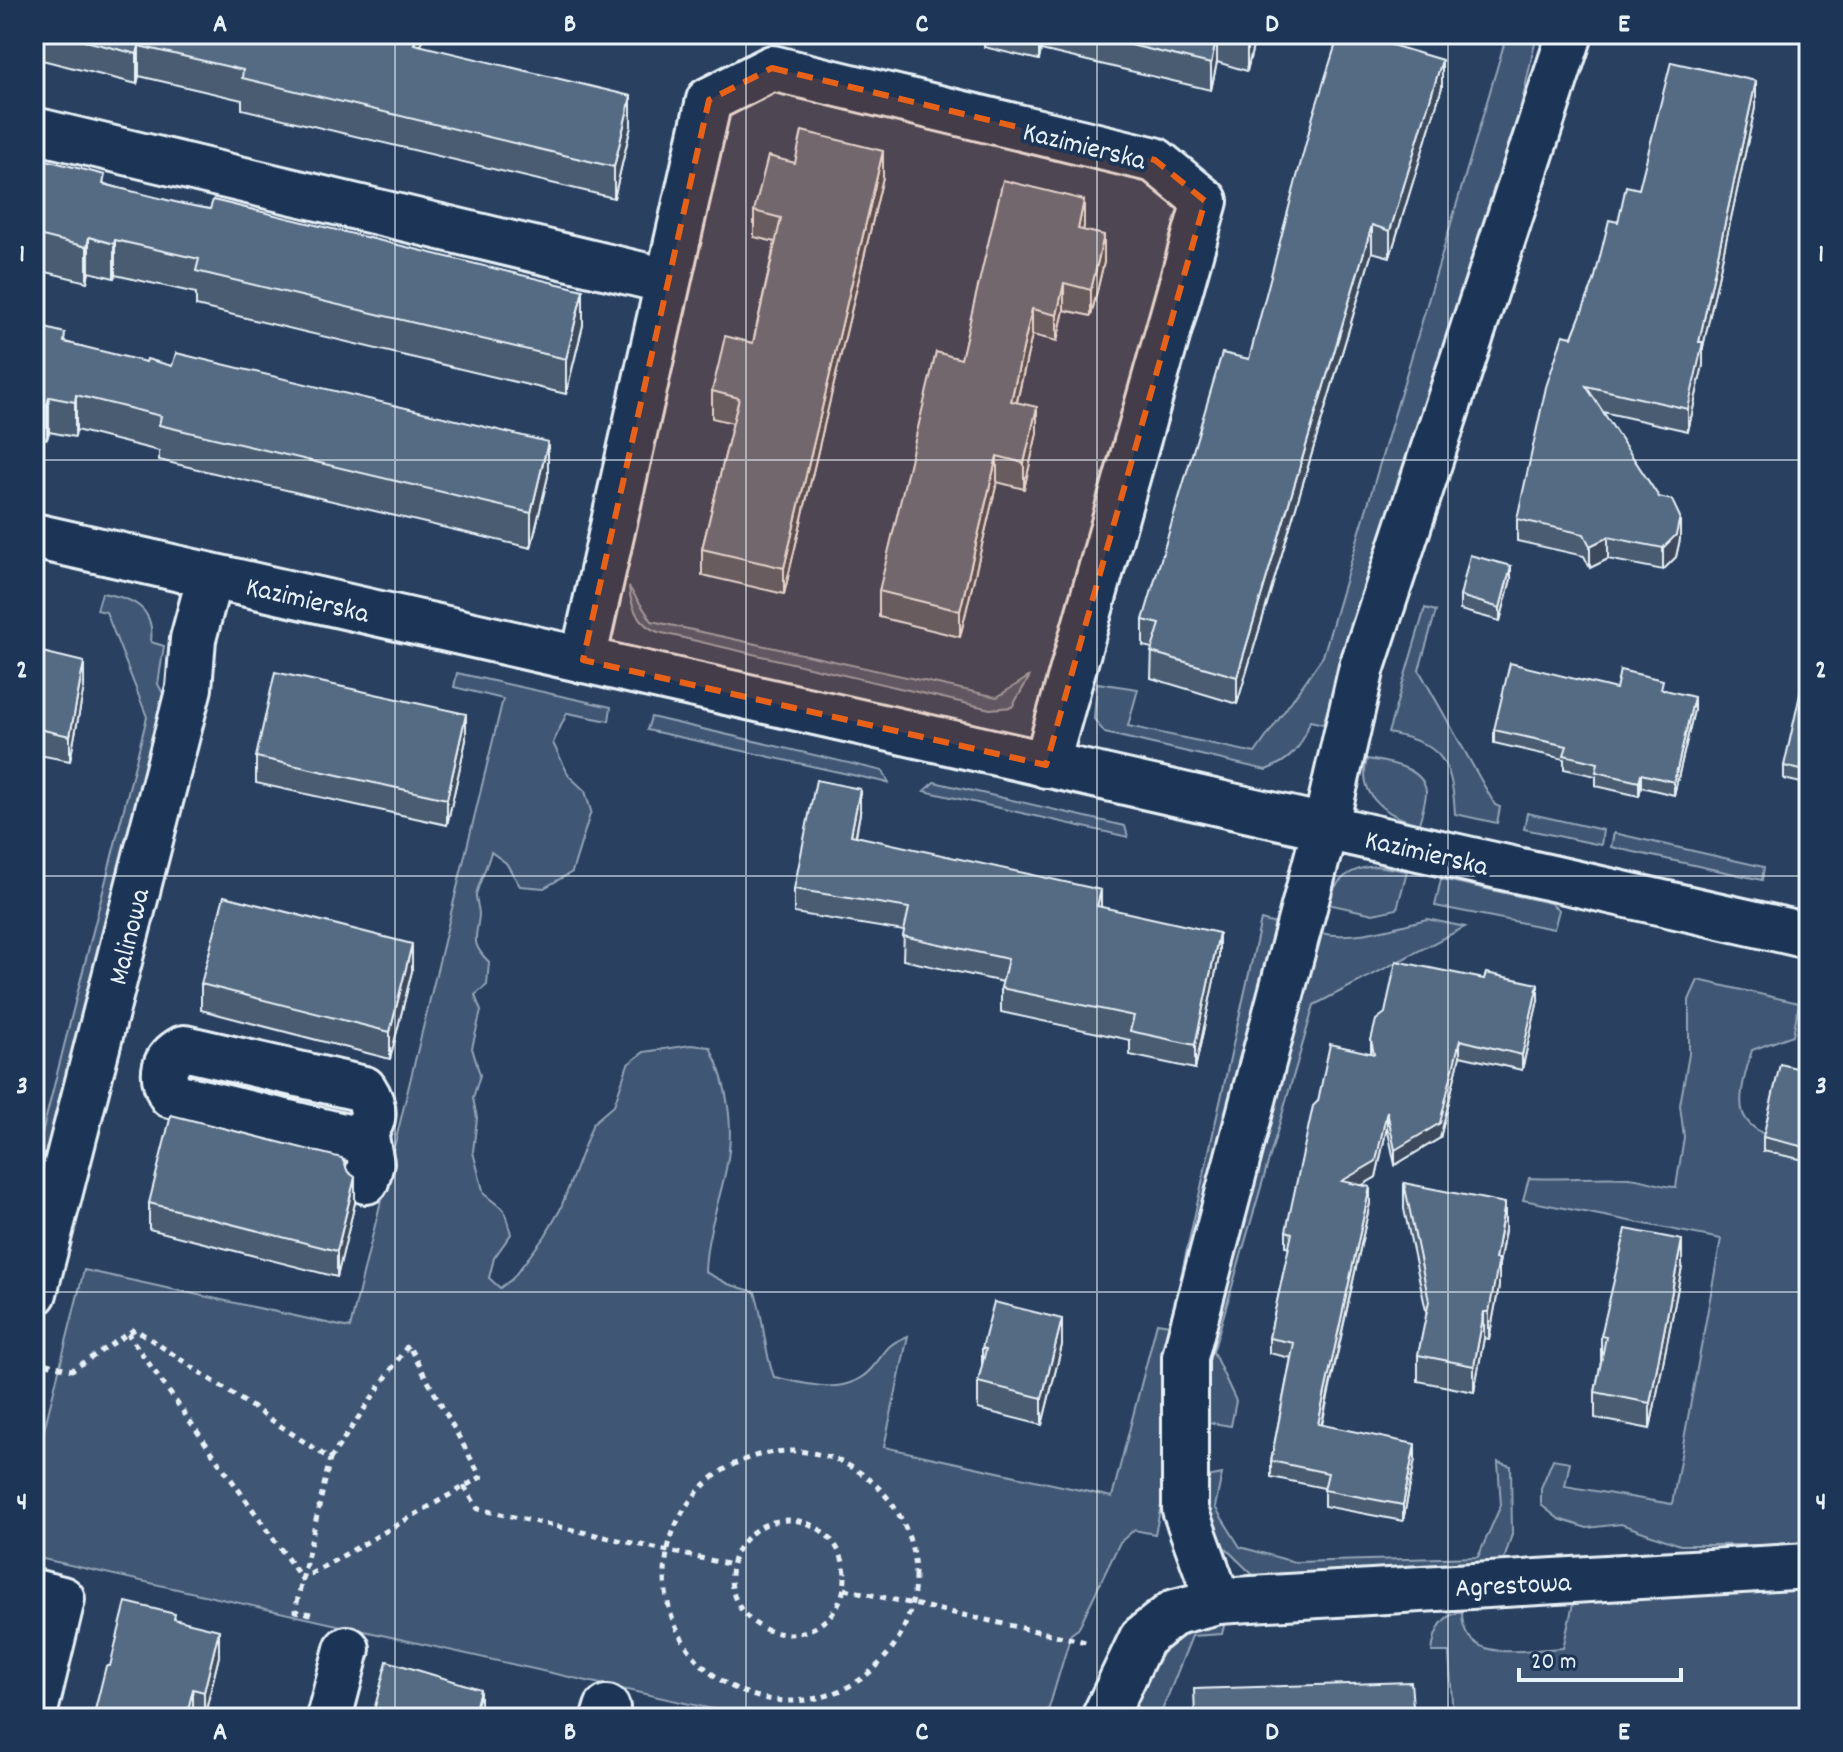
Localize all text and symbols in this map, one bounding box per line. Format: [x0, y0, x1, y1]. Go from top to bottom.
text: A [213, 7, 227, 44]
text: B [564, 7, 576, 44]
text: C [916, 7, 929, 44]
text: D [1265, 7, 1279, 44]
text: E [1618, 7, 1630, 44]
street label: Kazimierska [1018, 114, 1150, 184]
text: 1 [19, 237, 25, 274]
text: 1 [1818, 237, 1824, 274]
street label: Kazimierska [241, 569, 373, 637]
text: 2 [16, 653, 28, 690]
text: 2 [1815, 653, 1827, 690]
street label: Kazimierska [1360, 822, 1492, 890]
street label: Malinowa [101, 884, 163, 990]
text: 3 [16, 1069, 28, 1106]
text: 3 [1815, 1069, 1827, 1106]
text: 4 [17, 1485, 27, 1522]
text: 4 [1816, 1485, 1826, 1522]
street label: Agrestowa [1454, 1565, 1573, 1611]
scale bar [1519, 1632, 1681, 1682]
text: 20 m [1531, 1646, 1577, 1680]
text: A [213, 1715, 227, 1752]
text: B [564, 1715, 576, 1752]
text: C [916, 1715, 929, 1752]
text: D [1265, 1715, 1279, 1752]
text: E [1618, 1715, 1630, 1752]

